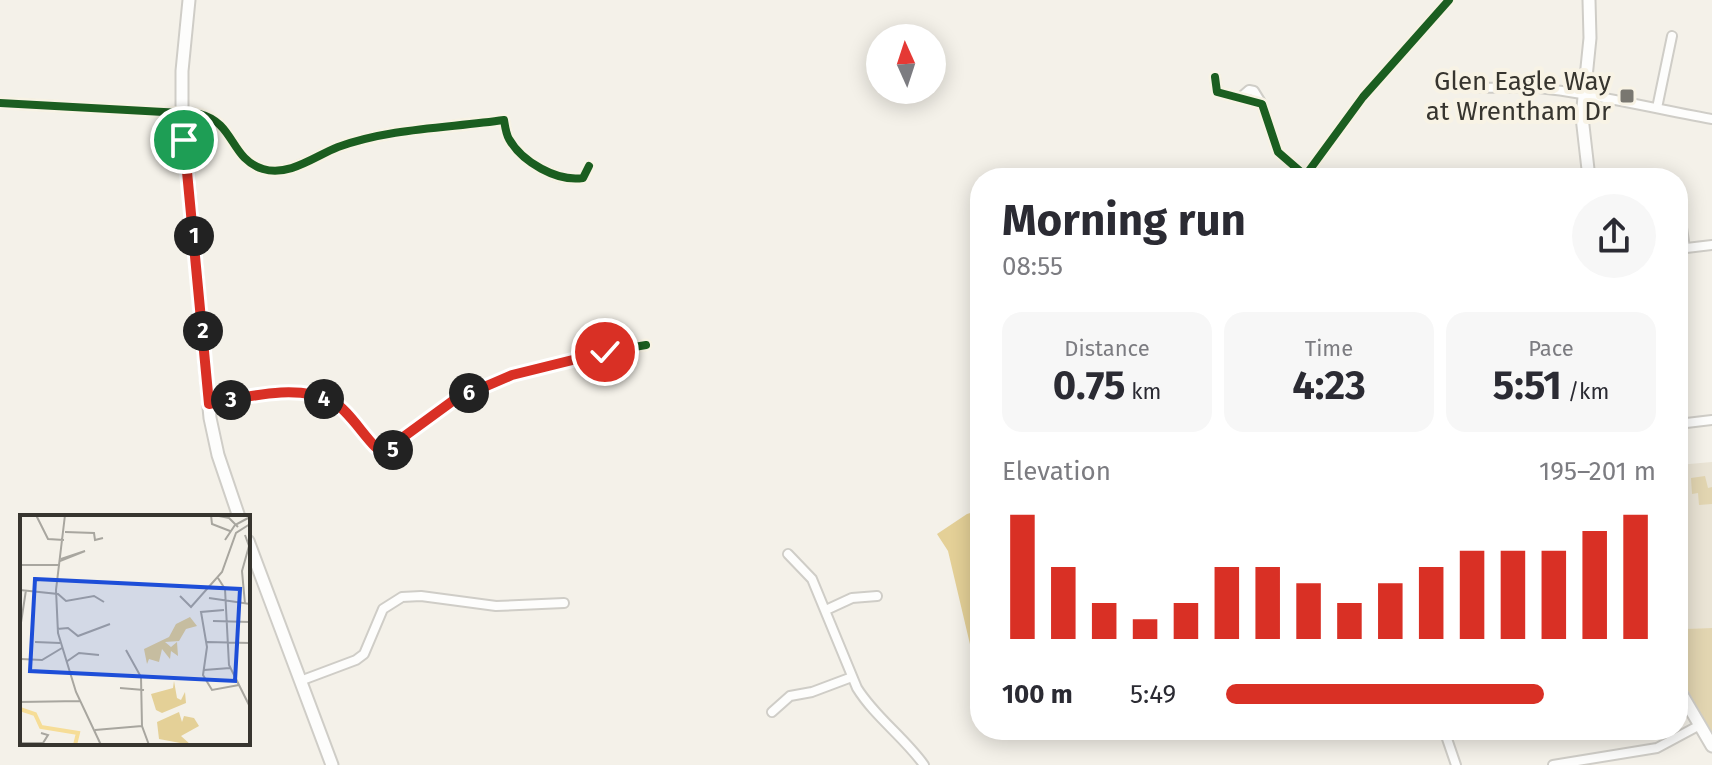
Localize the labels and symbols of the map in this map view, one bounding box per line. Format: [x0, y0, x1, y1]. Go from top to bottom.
north arrow [866, 24, 946, 104]
place label: Glen Eagle Way at Wrentham Dr [1426, 66, 1611, 127]
marker: Glen Eagle Way at Wrentham Dr [1618, 87, 1636, 105]
pin [150, 106, 218, 174]
pin: 1 [174, 216, 214, 256]
pin: 2 [183, 311, 223, 351]
pin [571, 318, 639, 386]
pin: 6 [449, 373, 489, 413]
pin: 4 [304, 379, 344, 419]
pin: 3 [211, 380, 251, 420]
pin: 5 [373, 430, 413, 470]
inset map [20, 515, 250, 745]

